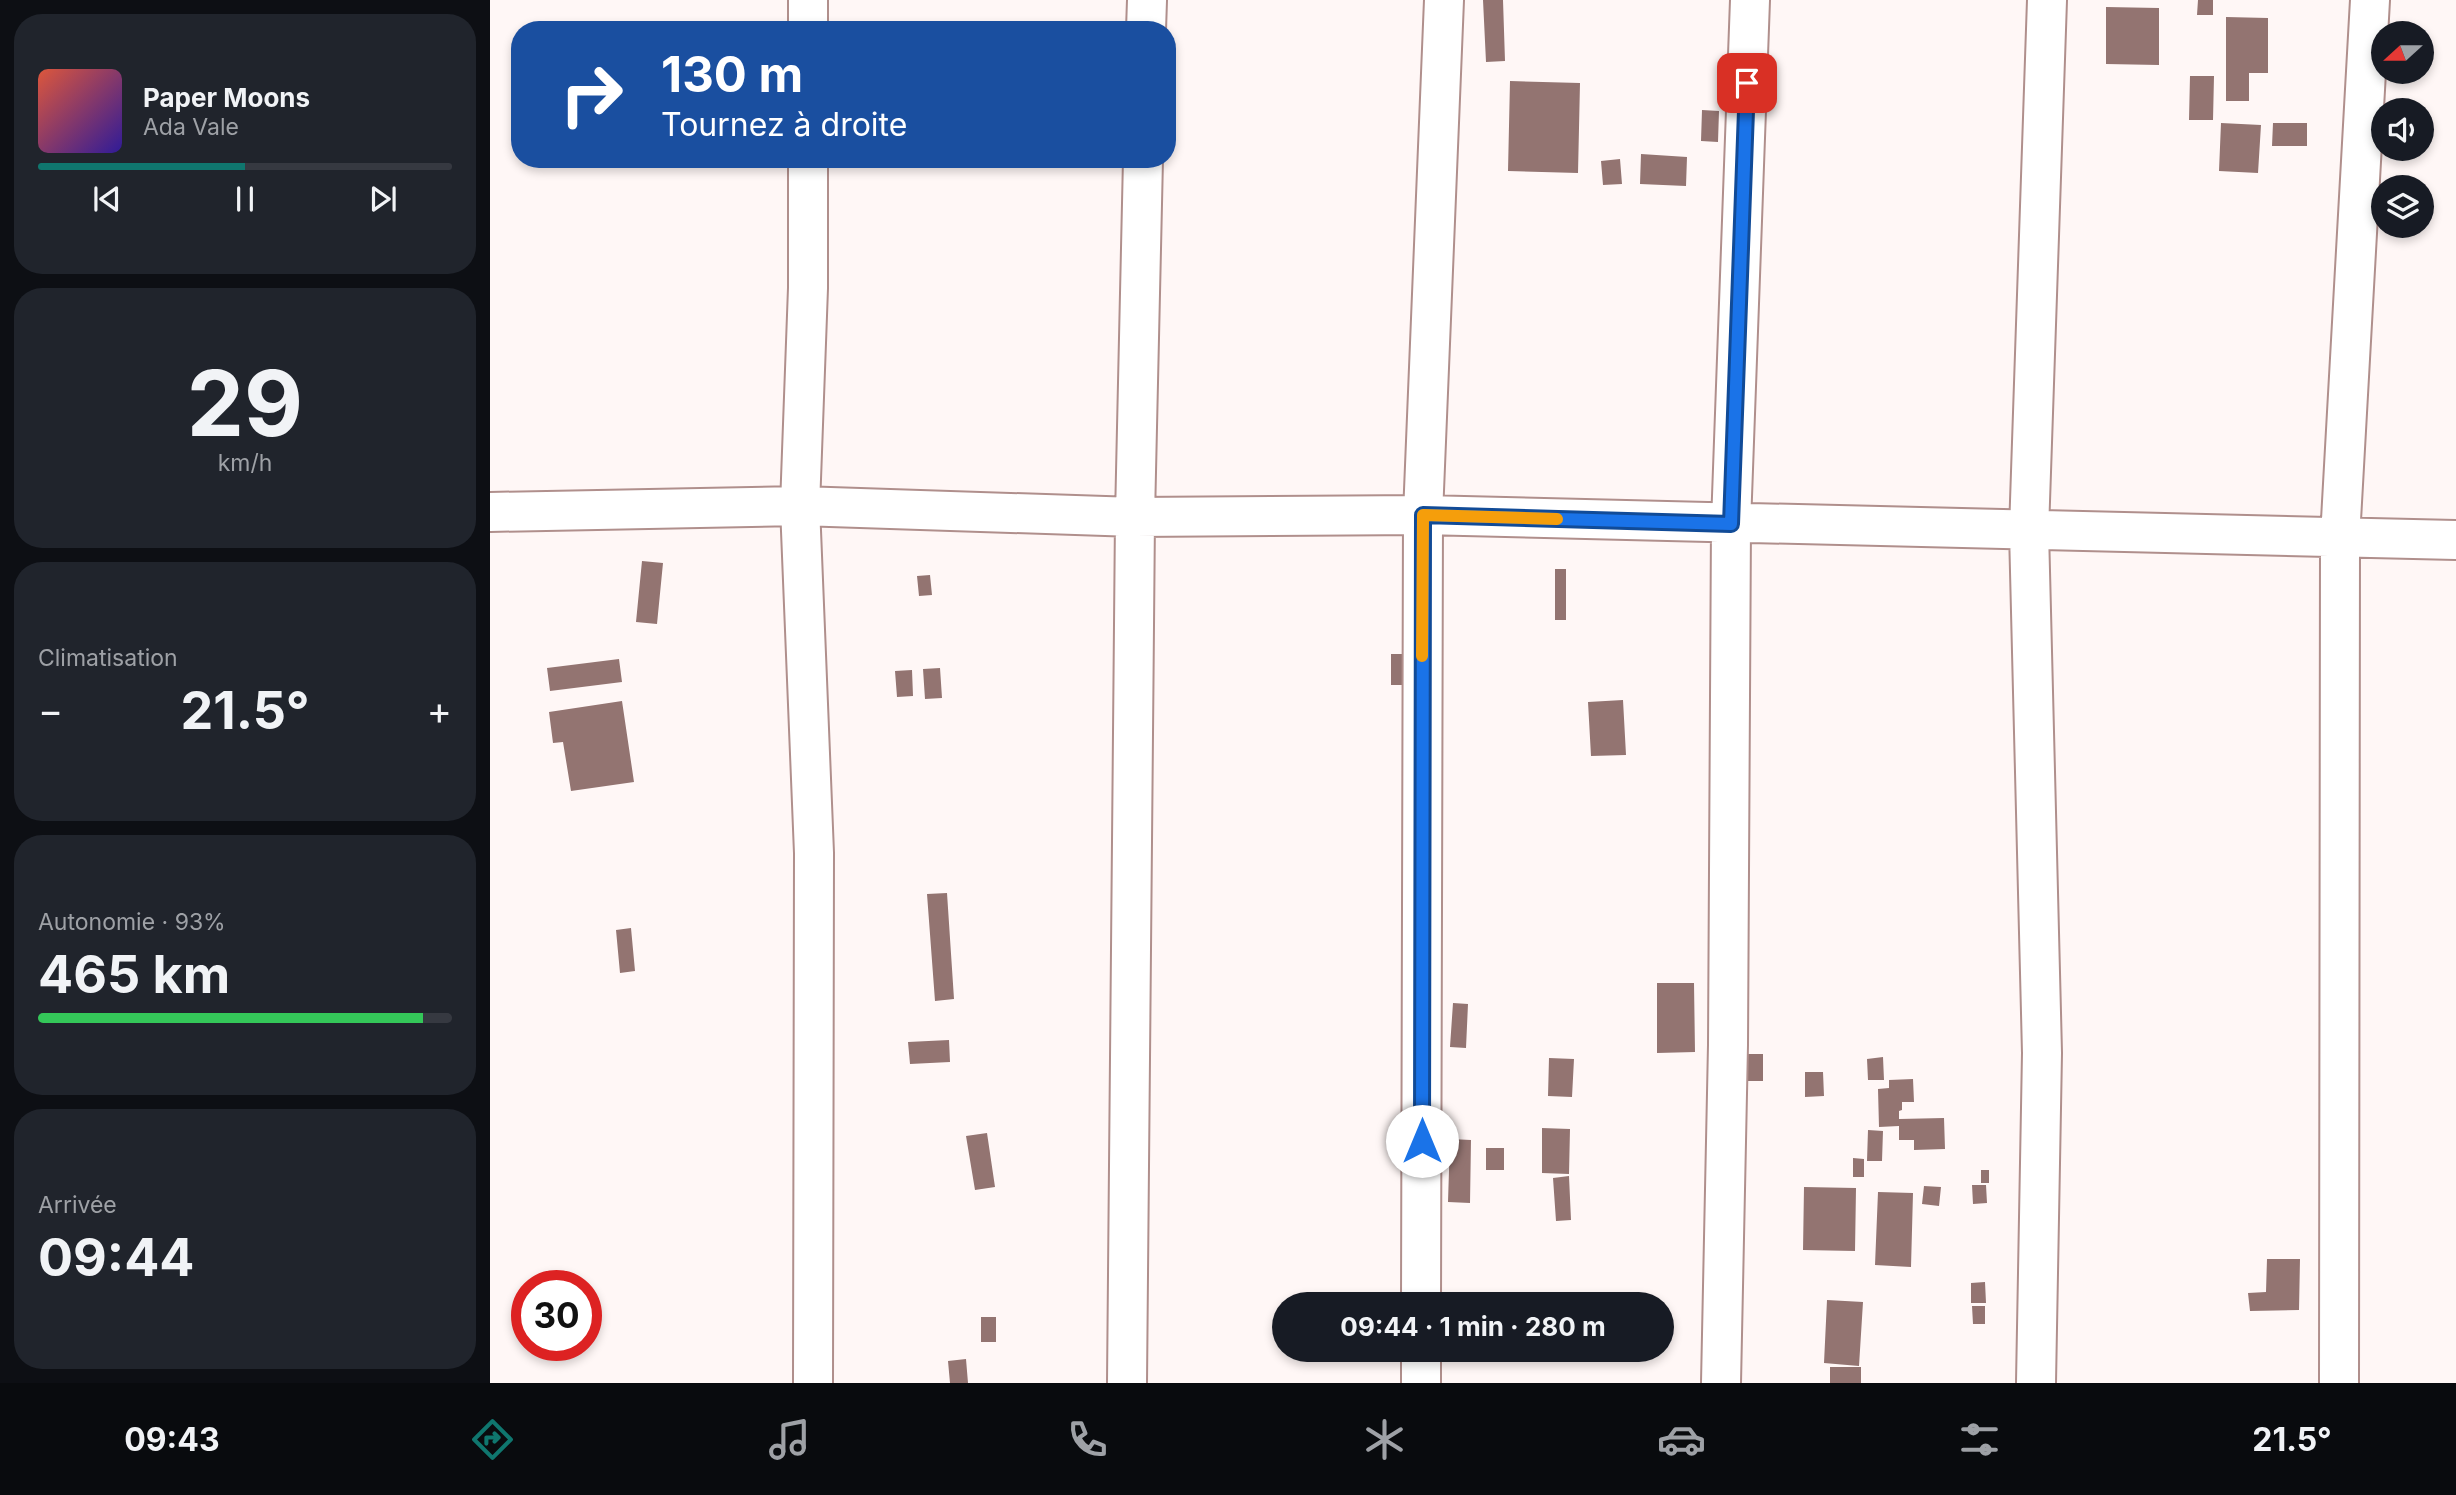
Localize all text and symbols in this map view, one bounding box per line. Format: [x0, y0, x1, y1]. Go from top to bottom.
north arrow [2371, 21, 2434, 84]
map controls [2371, 21, 2434, 238]
text: 130 m [661, 45, 803, 104]
icon: right [546, 49, 637, 140]
pin [1717, 53, 1777, 113]
icon: arrive [1728, 64, 1766, 102]
text: Paper Moons [143, 82, 310, 113]
button: sound [2371, 98, 2434, 161]
text: Tournez à droite [661, 105, 907, 144]
text: Ada Vale [143, 113, 239, 141]
button: layers [2371, 175, 2434, 238]
icon: previous [88, 180, 126, 218]
icon: pause [226, 180, 264, 218]
icon: next [364, 180, 402, 218]
text: 29 [187, 348, 303, 458]
text: km/h [218, 449, 272, 477]
text: Climatisation [38, 644, 178, 672]
text: 21.5° [180, 679, 310, 742]
text: − [38, 687, 63, 733]
text: + [427, 687, 452, 733]
text: Autonomie · 93% [38, 908, 226, 936]
text: 465 km [38, 943, 230, 1006]
position arrow [1385, 1104, 1459, 1178]
text: Arrivée [38, 1191, 117, 1219]
text: 09:44 [38, 1226, 195, 1289]
speed limit sign: 30 [511, 1270, 602, 1361]
text: 09:44 · 1 min · 280 m [1340, 1311, 1606, 1342]
icon: directions [468, 1415, 517, 1464]
icon: music [765, 1415, 814, 1464]
icon: phone [1063, 1415, 1112, 1464]
icon: climate [1360, 1415, 1409, 1464]
icon: car [1657, 1415, 1706, 1464]
icon: filters [1955, 1415, 2004, 1464]
text: 09:43 [124, 1420, 220, 1459]
text: 21.5° [2252, 1420, 2332, 1459]

